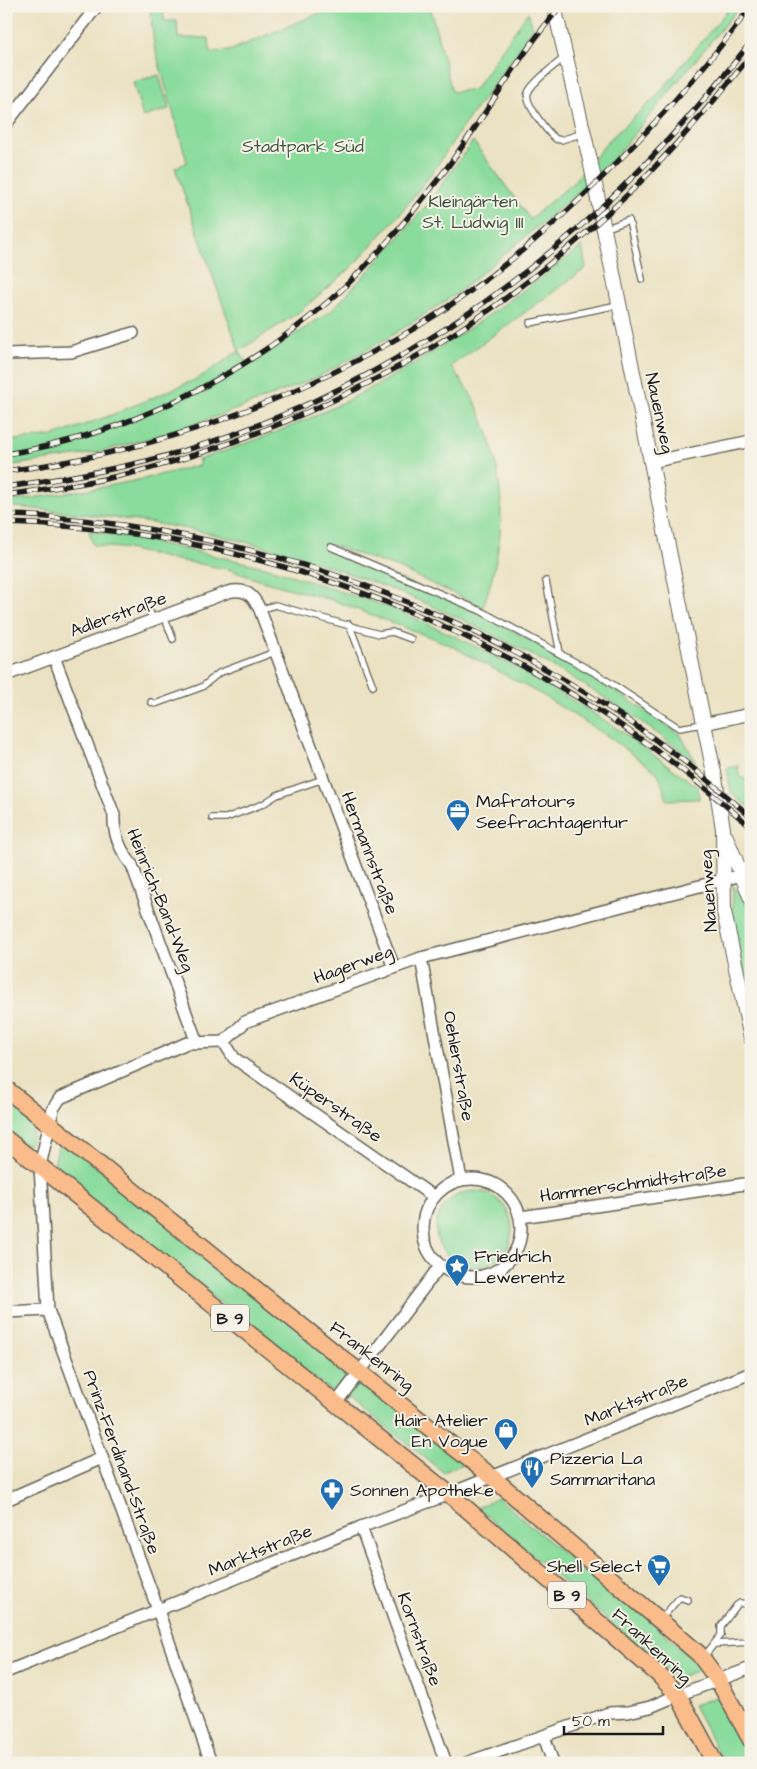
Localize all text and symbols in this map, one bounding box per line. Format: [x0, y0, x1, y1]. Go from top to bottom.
park label: Stadtpark Süd [242, 134, 364, 159]
park label: Kleingärten St. Ludwig III [422, 189, 524, 236]
street label: Nauenweg [638, 370, 680, 456]
street label: Adlerstraße [66, 585, 170, 644]
street label: Hermannstraße [335, 788, 405, 918]
place label: Mafratours Seefrachtagentur [476, 789, 628, 836]
office icon: Mafratours Seefrachtagentur [445, 798, 471, 832]
street label: Heinrich-Band-Weg [119, 825, 201, 976]
street label: Nauenweg [693, 849, 725, 933]
street label: Hagerweg [310, 939, 397, 991]
street label: Oehlerstraße [437, 1009, 481, 1123]
street label: Küperstraße [284, 1066, 387, 1149]
street label: Hammerschmidtstraße [538, 1158, 728, 1209]
place label: Friedrich Lewerentz [474, 1244, 565, 1290]
place icon: Friedrich Lewerentz [444, 1253, 470, 1287]
road number: B 9 [211, 1305, 249, 1332]
street label: Frankenring [323, 1315, 419, 1398]
street label: Prinz-Ferdinand-Straße [77, 1367, 167, 1558]
street label: Marktstraße [580, 1368, 692, 1433]
place label: Hair Atelier En Vogue [394, 1408, 488, 1455]
shop icon: Hair Atelier En Vogue [493, 1417, 519, 1451]
place label: Pizzeria La Sammaritana [550, 1446, 655, 1492]
restaurant icon: Pizzeria La Sammaritana [519, 1455, 545, 1489]
pharmacy icon: Sonnen Apotheke [319, 1477, 345, 1511]
place label: Sonnen Apotheke [350, 1478, 494, 1503]
street label: Marktstraße [204, 1518, 316, 1583]
supermarket icon: Shell Select [646, 1553, 672, 1587]
place label: Shell Select [546, 1554, 643, 1579]
road number: B 9 [548, 1582, 586, 1608]
street label: Kornstraße [391, 1589, 448, 1690]
street label: Frankenring [605, 1603, 697, 1691]
scale bar [564, 1704, 663, 1736]
text: 50 m [572, 1711, 610, 1732]

